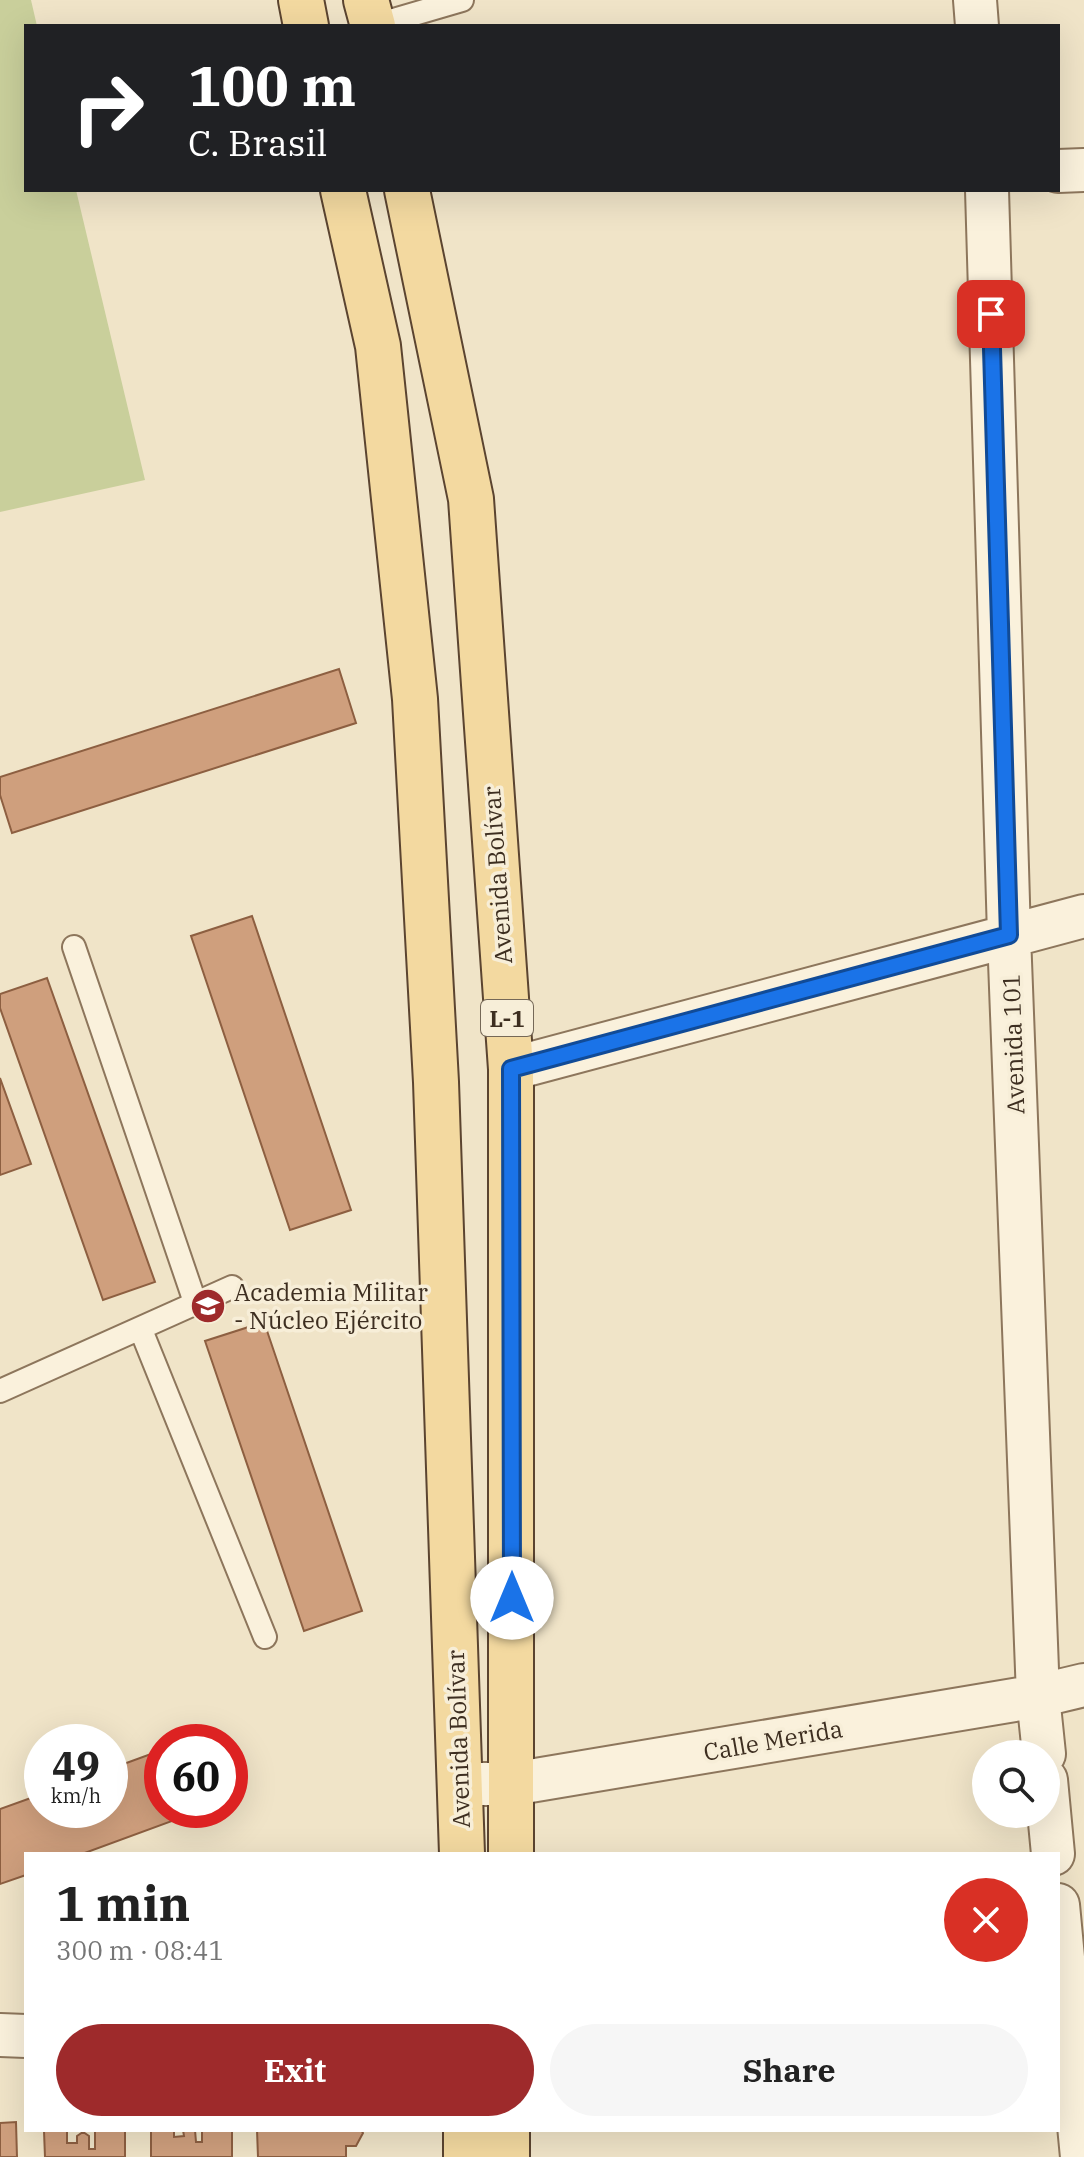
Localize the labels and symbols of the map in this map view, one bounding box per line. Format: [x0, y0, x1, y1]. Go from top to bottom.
pin [957, 280, 1025, 348]
street label: Avenida Bolívar [475, 785, 519, 965]
street label: Avenida 101 [995, 973, 1031, 1115]
road number: L-1 [481, 1000, 533, 1036]
place label: Academia Militar - Núcleo Ejército [234, 1276, 428, 1336]
school or university icon: Academia Militar - Núcleo Ejército [189, 1287, 227, 1325]
position arrow [470, 1556, 554, 1640]
street label: Avenida Bolívar [439, 1649, 477, 1829]
street label: Calle Merida [701, 1712, 845, 1768]
speed limit sign: 60 [144, 1724, 248, 1828]

